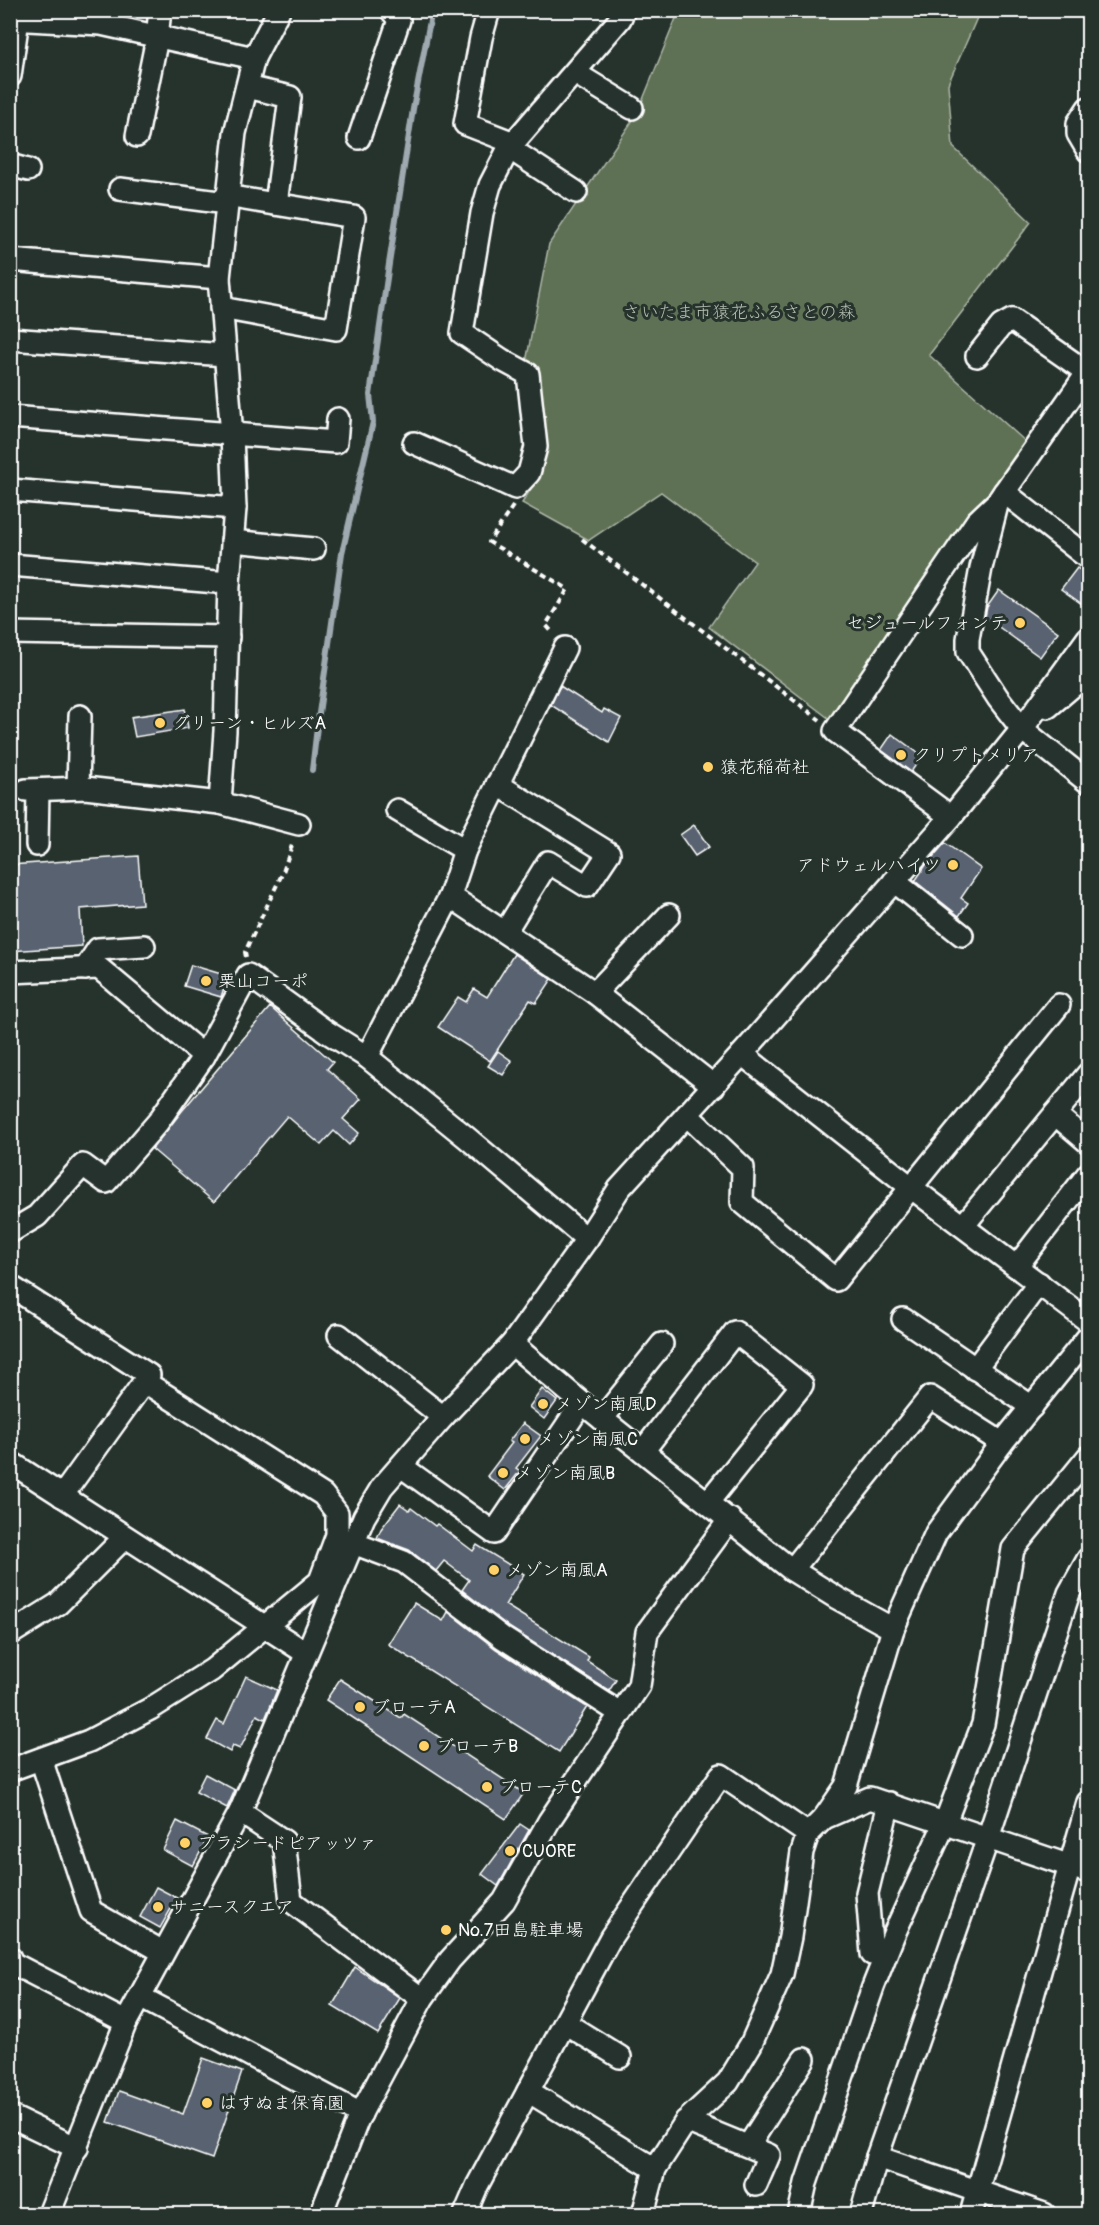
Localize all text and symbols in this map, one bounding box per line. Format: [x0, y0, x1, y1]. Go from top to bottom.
park label: さいたま市猿花ふるさとの森 [623, 301, 855, 324]
place label: セジュールフォンテ [846, 612, 1008, 635]
marker: セジュールフォンテ [1013, 616, 1027, 630]
place label: グリーン・ヒルズA [172, 712, 327, 735]
marker: グリーン・ヒルズA [153, 716, 167, 730]
place label: クリプトメリア [913, 744, 1039, 767]
marker: クリプトメリア [894, 748, 908, 762]
place label: 猿花稲荷社 [720, 756, 810, 779]
marker: 猿花稲荷社 [701, 760, 715, 774]
place label: アドウェルハイツ [797, 854, 941, 877]
marker: アドウェルハイツ [946, 858, 960, 872]
place label: 栗山コーポ [218, 970, 308, 993]
marker: 栗山コーポ [199, 974, 213, 988]
place label: メゾン南風D [555, 1393, 656, 1416]
marker: メゾン南風D [536, 1397, 550, 1411]
place label: メゾン南風C [537, 1428, 638, 1451]
marker: メゾン南風C [518, 1432, 532, 1446]
place label: メゾン南風B [515, 1462, 615, 1485]
marker: メゾン南風B [496, 1466, 510, 1480]
place label: メゾン南風A [506, 1559, 608, 1582]
marker: メゾン南風A [487, 1563, 501, 1577]
place label: ブローテA [372, 1696, 456, 1719]
marker: ブローテA [353, 1700, 367, 1714]
place label: ブローテB [436, 1735, 518, 1758]
marker: ブローテB [417, 1739, 431, 1753]
place label: ブローテC [499, 1776, 582, 1799]
marker: ブローテC [480, 1780, 494, 1794]
place label: プラシードピアッツァ [197, 1832, 377, 1855]
marker: プラシードピアッツァ [178, 1836, 192, 1850]
place label: CUORE [522, 1840, 576, 1863]
marker: CUORE [503, 1844, 517, 1858]
place label: サニースクエア [170, 1896, 295, 1919]
marker: サニースクエア [151, 1900, 165, 1914]
place label: No.7田島駐車場 [458, 1919, 583, 1942]
marker: No.7田島駐車場 [439, 1923, 453, 1937]
place label: はすぬま保育園 [219, 2092, 345, 2115]
marker: はすぬま保育園 [200, 2096, 214, 2110]

